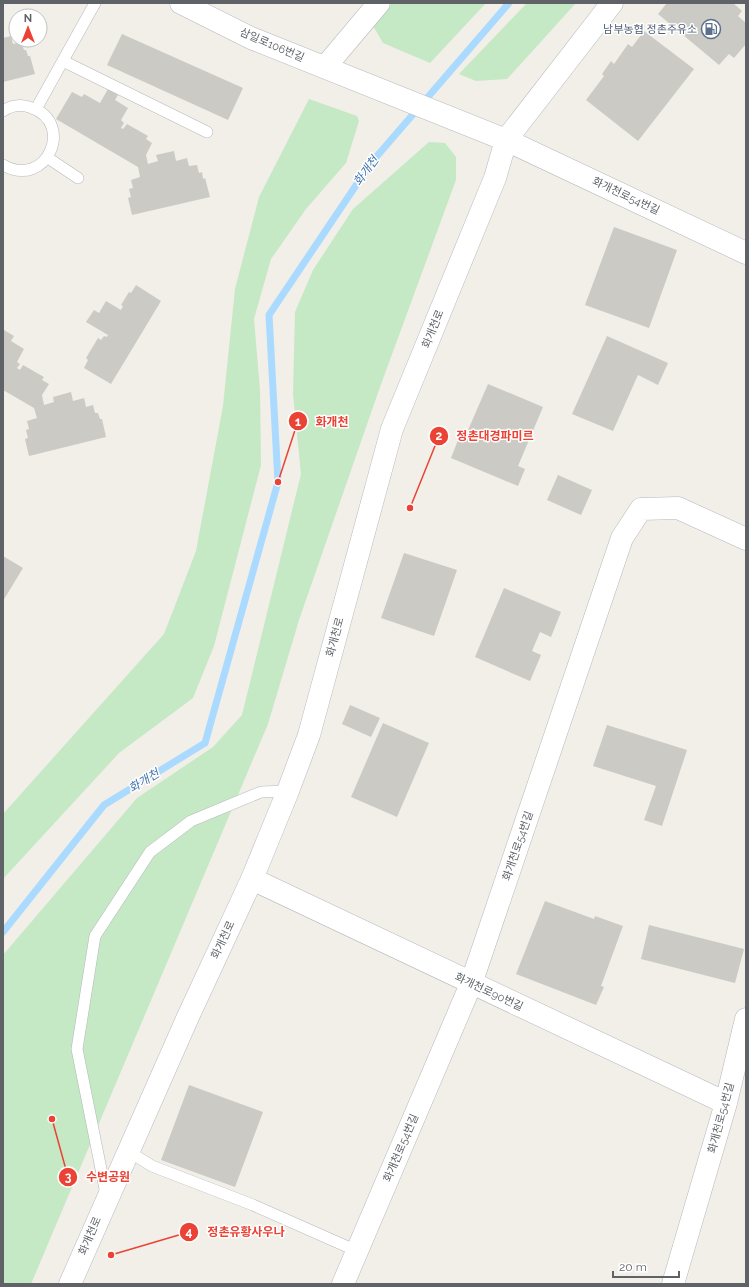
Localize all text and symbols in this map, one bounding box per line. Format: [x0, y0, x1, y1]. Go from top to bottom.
north arrow [8, 8, 48, 48]
text: N [24, 12, 32, 25]
fuel station icon: 남부농협 정촌주유소 [700, 18, 722, 40]
place label: 남부농협 정촌주유소 [603, 23, 697, 36]
street label: 삼일로106번길 [238, 26, 306, 64]
water label: 화개천 [351, 152, 383, 189]
street label: 화개천로54번길 [590, 175, 662, 217]
street label: 화개천로 [419, 308, 447, 350]
callout: 화개천 [288, 409, 357, 433]
text: 1 [295, 415, 301, 429]
text: 화개천 [315, 415, 349, 429]
callout: 정촌대경파미르 [429, 424, 542, 448]
text: 2 [436, 429, 443, 443]
text: 정촌대경파미르 [456, 429, 534, 443]
street label: 화개천로 [323, 616, 347, 658]
water label: 화개천 [126, 765, 163, 796]
street label: 화개천로54번길 [500, 809, 536, 883]
street label: 화개천로 [209, 919, 237, 961]
street label: 화개천로90번길 [453, 970, 525, 1014]
street label: 화개천로54번길 [705, 1081, 737, 1155]
street label: 화개천로54번길 [381, 1112, 421, 1184]
callout: 수변공원 [58, 1165, 138, 1189]
text: 3 [65, 1170, 72, 1184]
text: 수변공원 [86, 1170, 130, 1184]
street label: 화개천로 [76, 1215, 104, 1257]
callout: 정촌유황사우나 [179, 1220, 293, 1244]
text: 4 [186, 1225, 193, 1239]
text: 정촌유황사우나 [207, 1225, 285, 1239]
scale bar [613, 1253, 679, 1279]
text: 20 m [619, 1260, 647, 1274]

